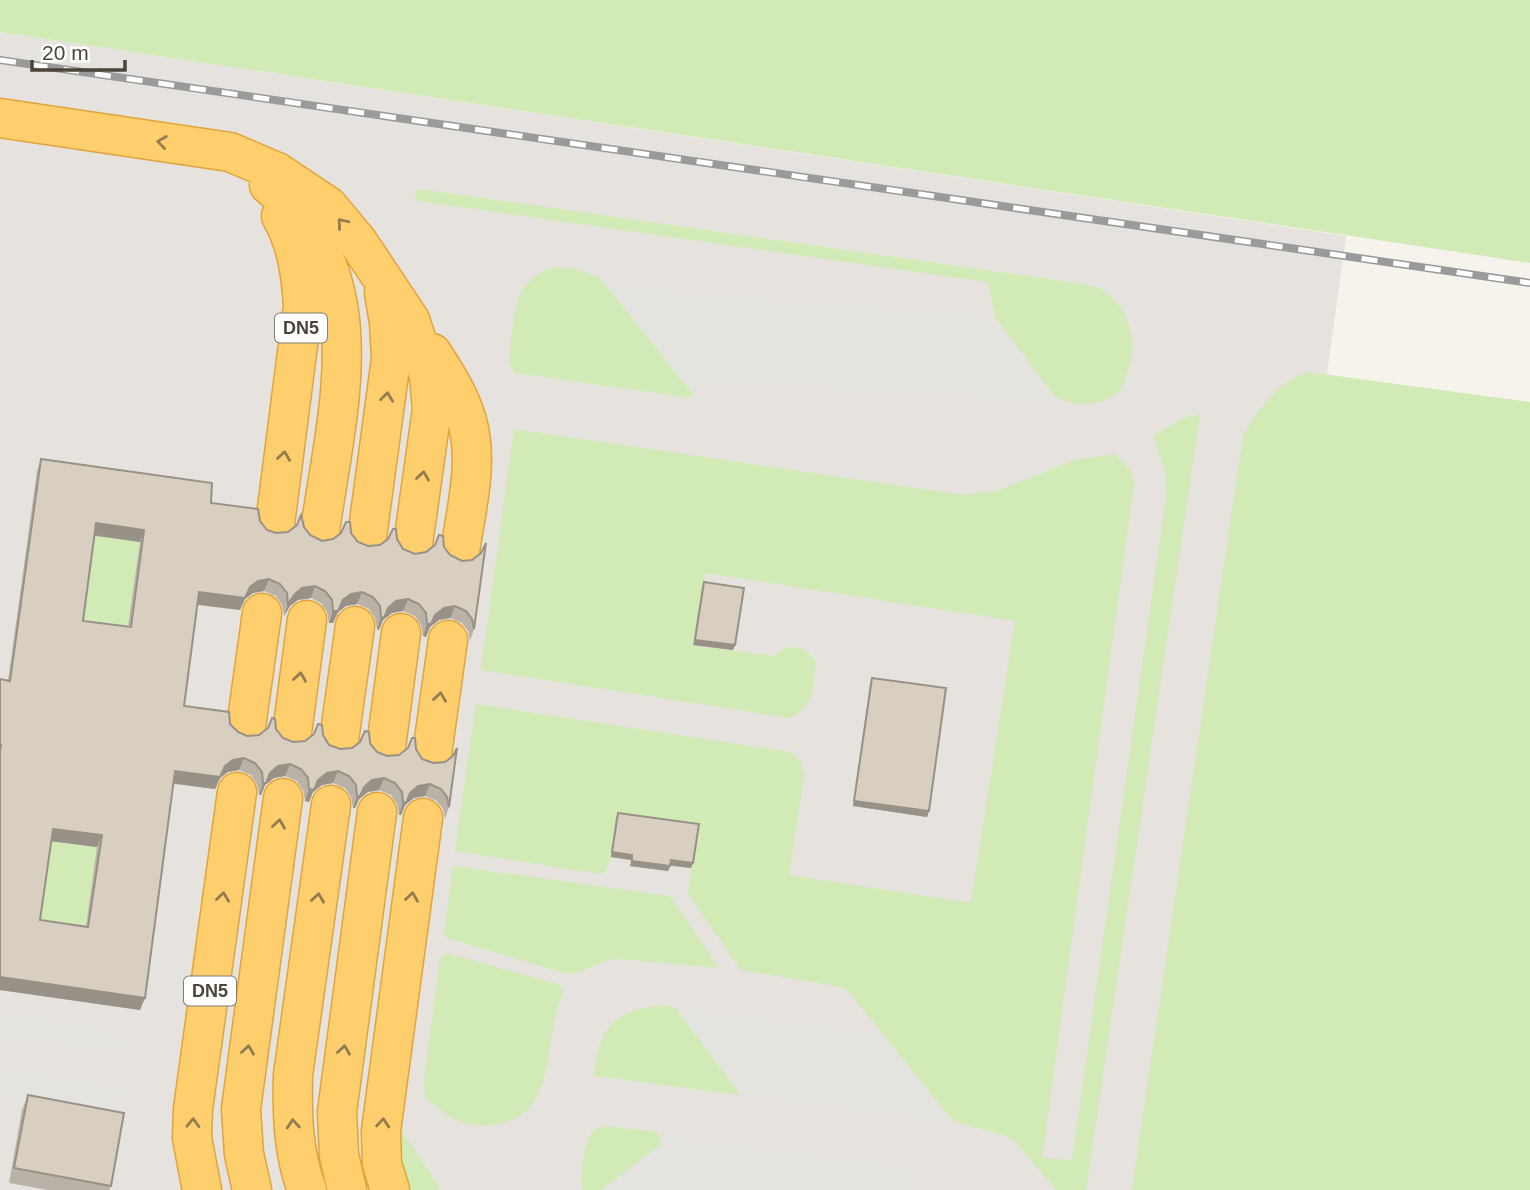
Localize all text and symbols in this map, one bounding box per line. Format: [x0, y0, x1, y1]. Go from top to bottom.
scale bar [32, 28, 124, 72]
text: 20 m [42, 41, 89, 64]
one-way arrow [157, 135, 168, 150]
one-way arrow [338, 218, 350, 231]
road number: DN5 [275, 314, 327, 342]
one-way arrow [379, 391, 394, 402]
one-way arrow [276, 451, 291, 462]
one-way arrow [415, 471, 430, 482]
one-way arrow [292, 671, 307, 682]
one-way arrow [433, 691, 448, 703]
one-way arrow [271, 818, 286, 830]
one-way arrow [215, 891, 230, 903]
one-way arrow [404, 891, 419, 903]
one-way arrow [310, 892, 325, 904]
road number: DN5 [184, 976, 236, 1006]
one-way arrow [240, 1044, 255, 1056]
one-way arrow [336, 1044, 351, 1056]
one-way arrow [185, 1117, 200, 1128]
one-way arrow [375, 1117, 390, 1128]
one-way arrow [286, 1118, 301, 1129]

